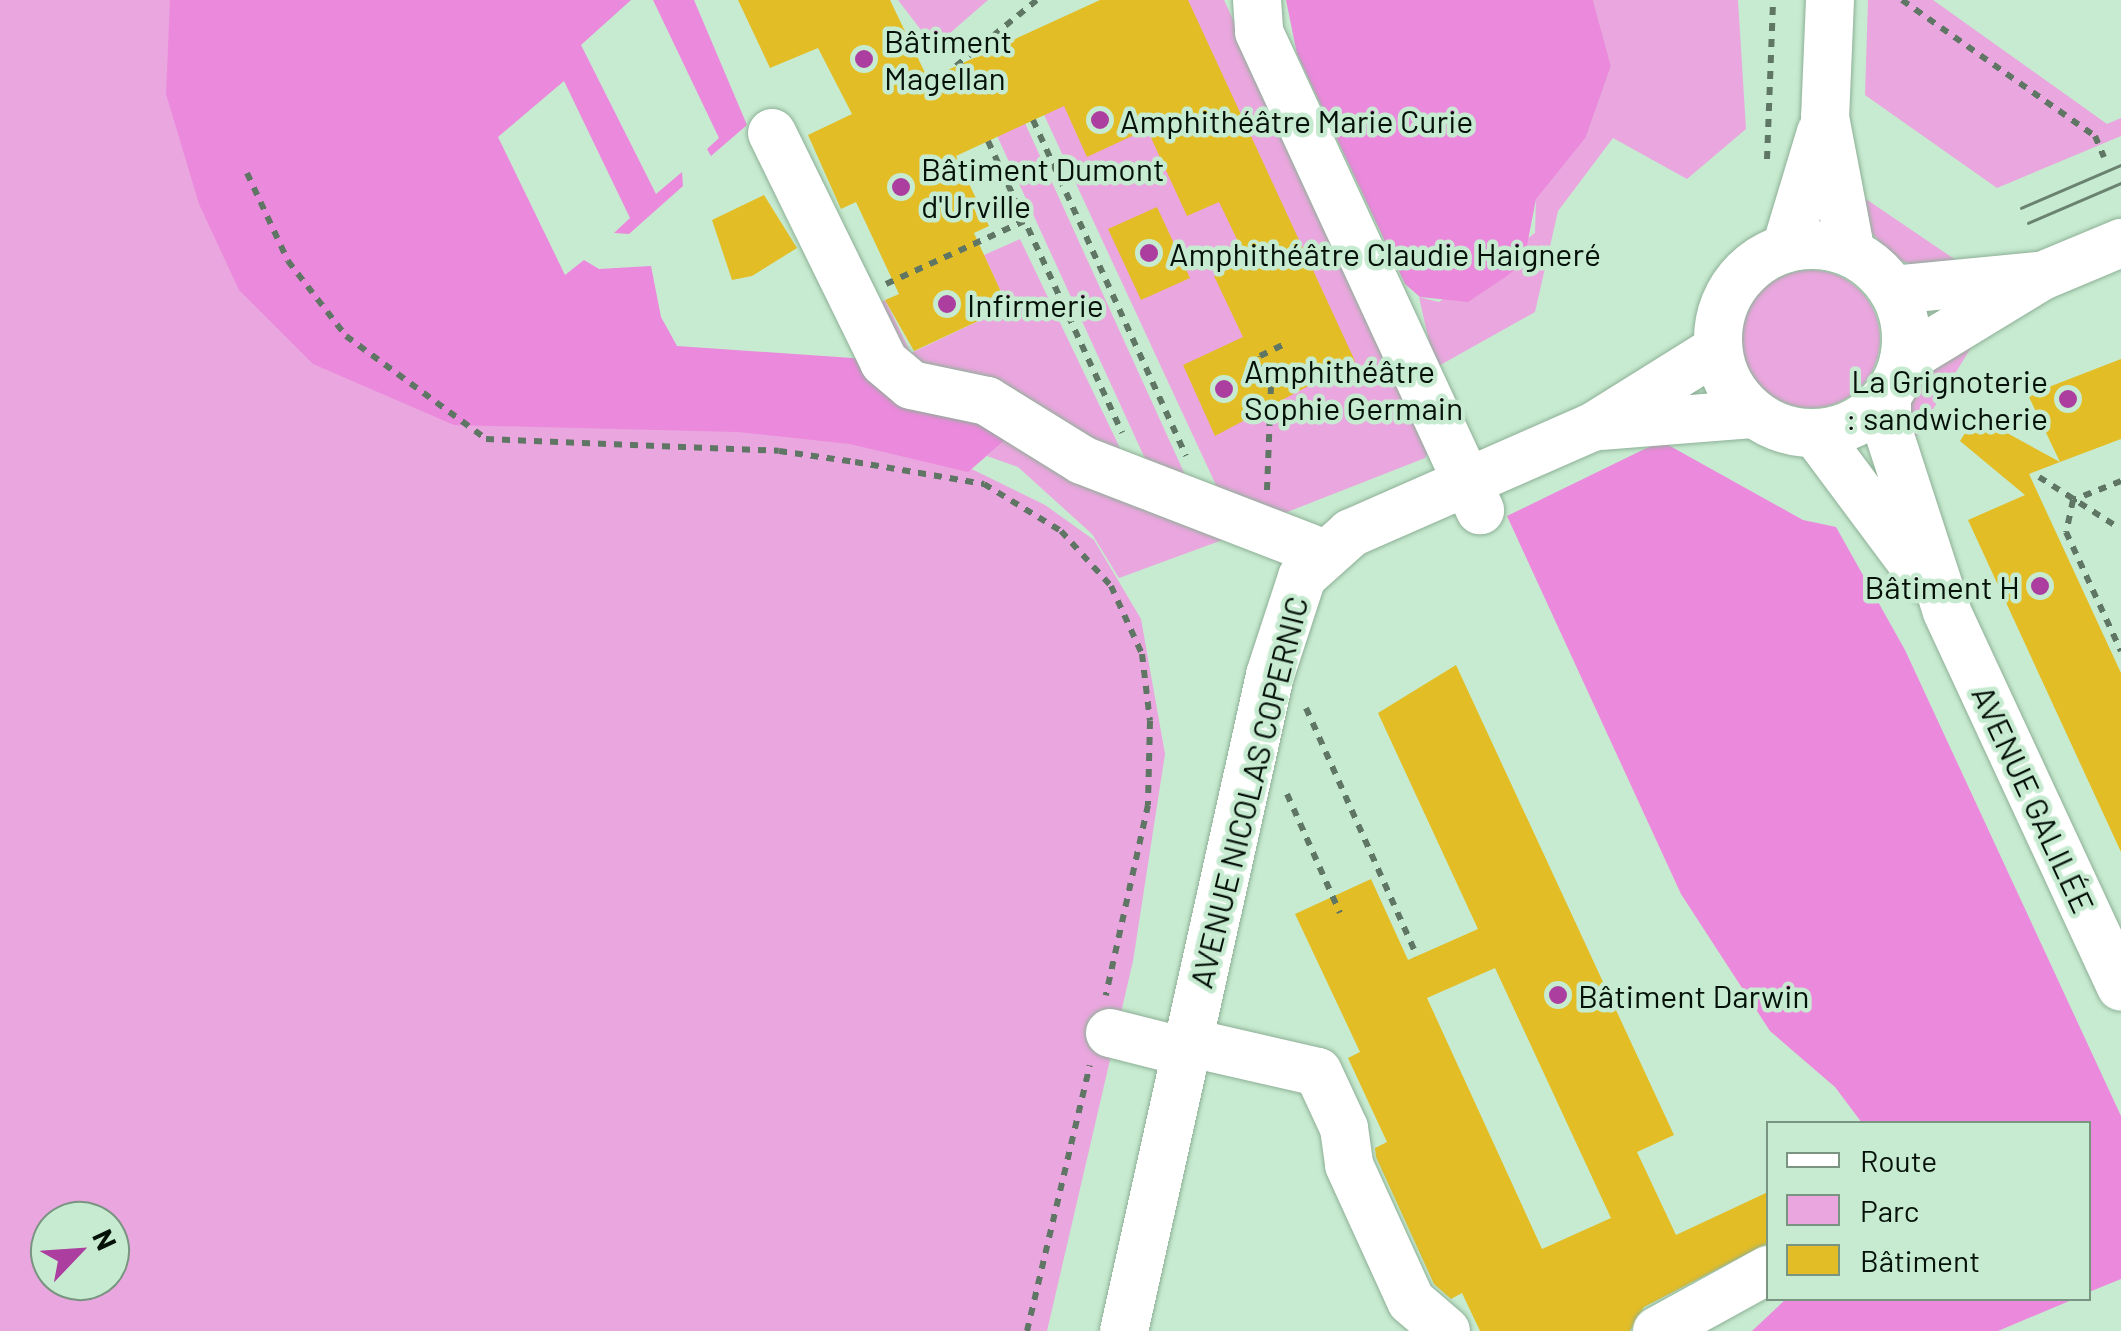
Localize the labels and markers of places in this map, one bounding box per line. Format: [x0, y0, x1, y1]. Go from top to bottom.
place label: Bâtiment Magellan [884, 22, 1012, 97]
marker: Bâtiment Magellan [853, 48, 875, 70]
place label: Amphithéâtre Marie Curie [1120, 101, 1473, 139]
marker: Amphithéâtre Marie Curie [1089, 109, 1111, 131]
place label: Bâtiment Dumont d'Urville [921, 150, 1165, 225]
marker: Bâtiment Dumont d'Urville [890, 176, 912, 198]
place label: Amphithéâtre Claudie Haigneré [1169, 234, 1601, 272]
marker: Amphithéâtre Claudie Haigneré [1138, 242, 1160, 264]
place label: Infirmerie [967, 285, 1104, 323]
marker: Infirmerie [936, 293, 958, 315]
place label: Amphithéâtre Sophie Germain [1244, 352, 1463, 427]
place label: La Grignoterie : sandwicherie [1846, 362, 2048, 437]
marker: Amphithéâtre Sophie Germain [1213, 378, 1235, 400]
marker: La Grignoterie : sandwicherie [2057, 388, 2079, 410]
place label: Bâtiment H [1864, 567, 2020, 605]
marker: Bâtiment H [2029, 575, 2051, 597]
place label: Bâtiment Darwin [1578, 976, 1810, 1014]
marker: Bâtiment Darwin [1547, 984, 1569, 1006]

